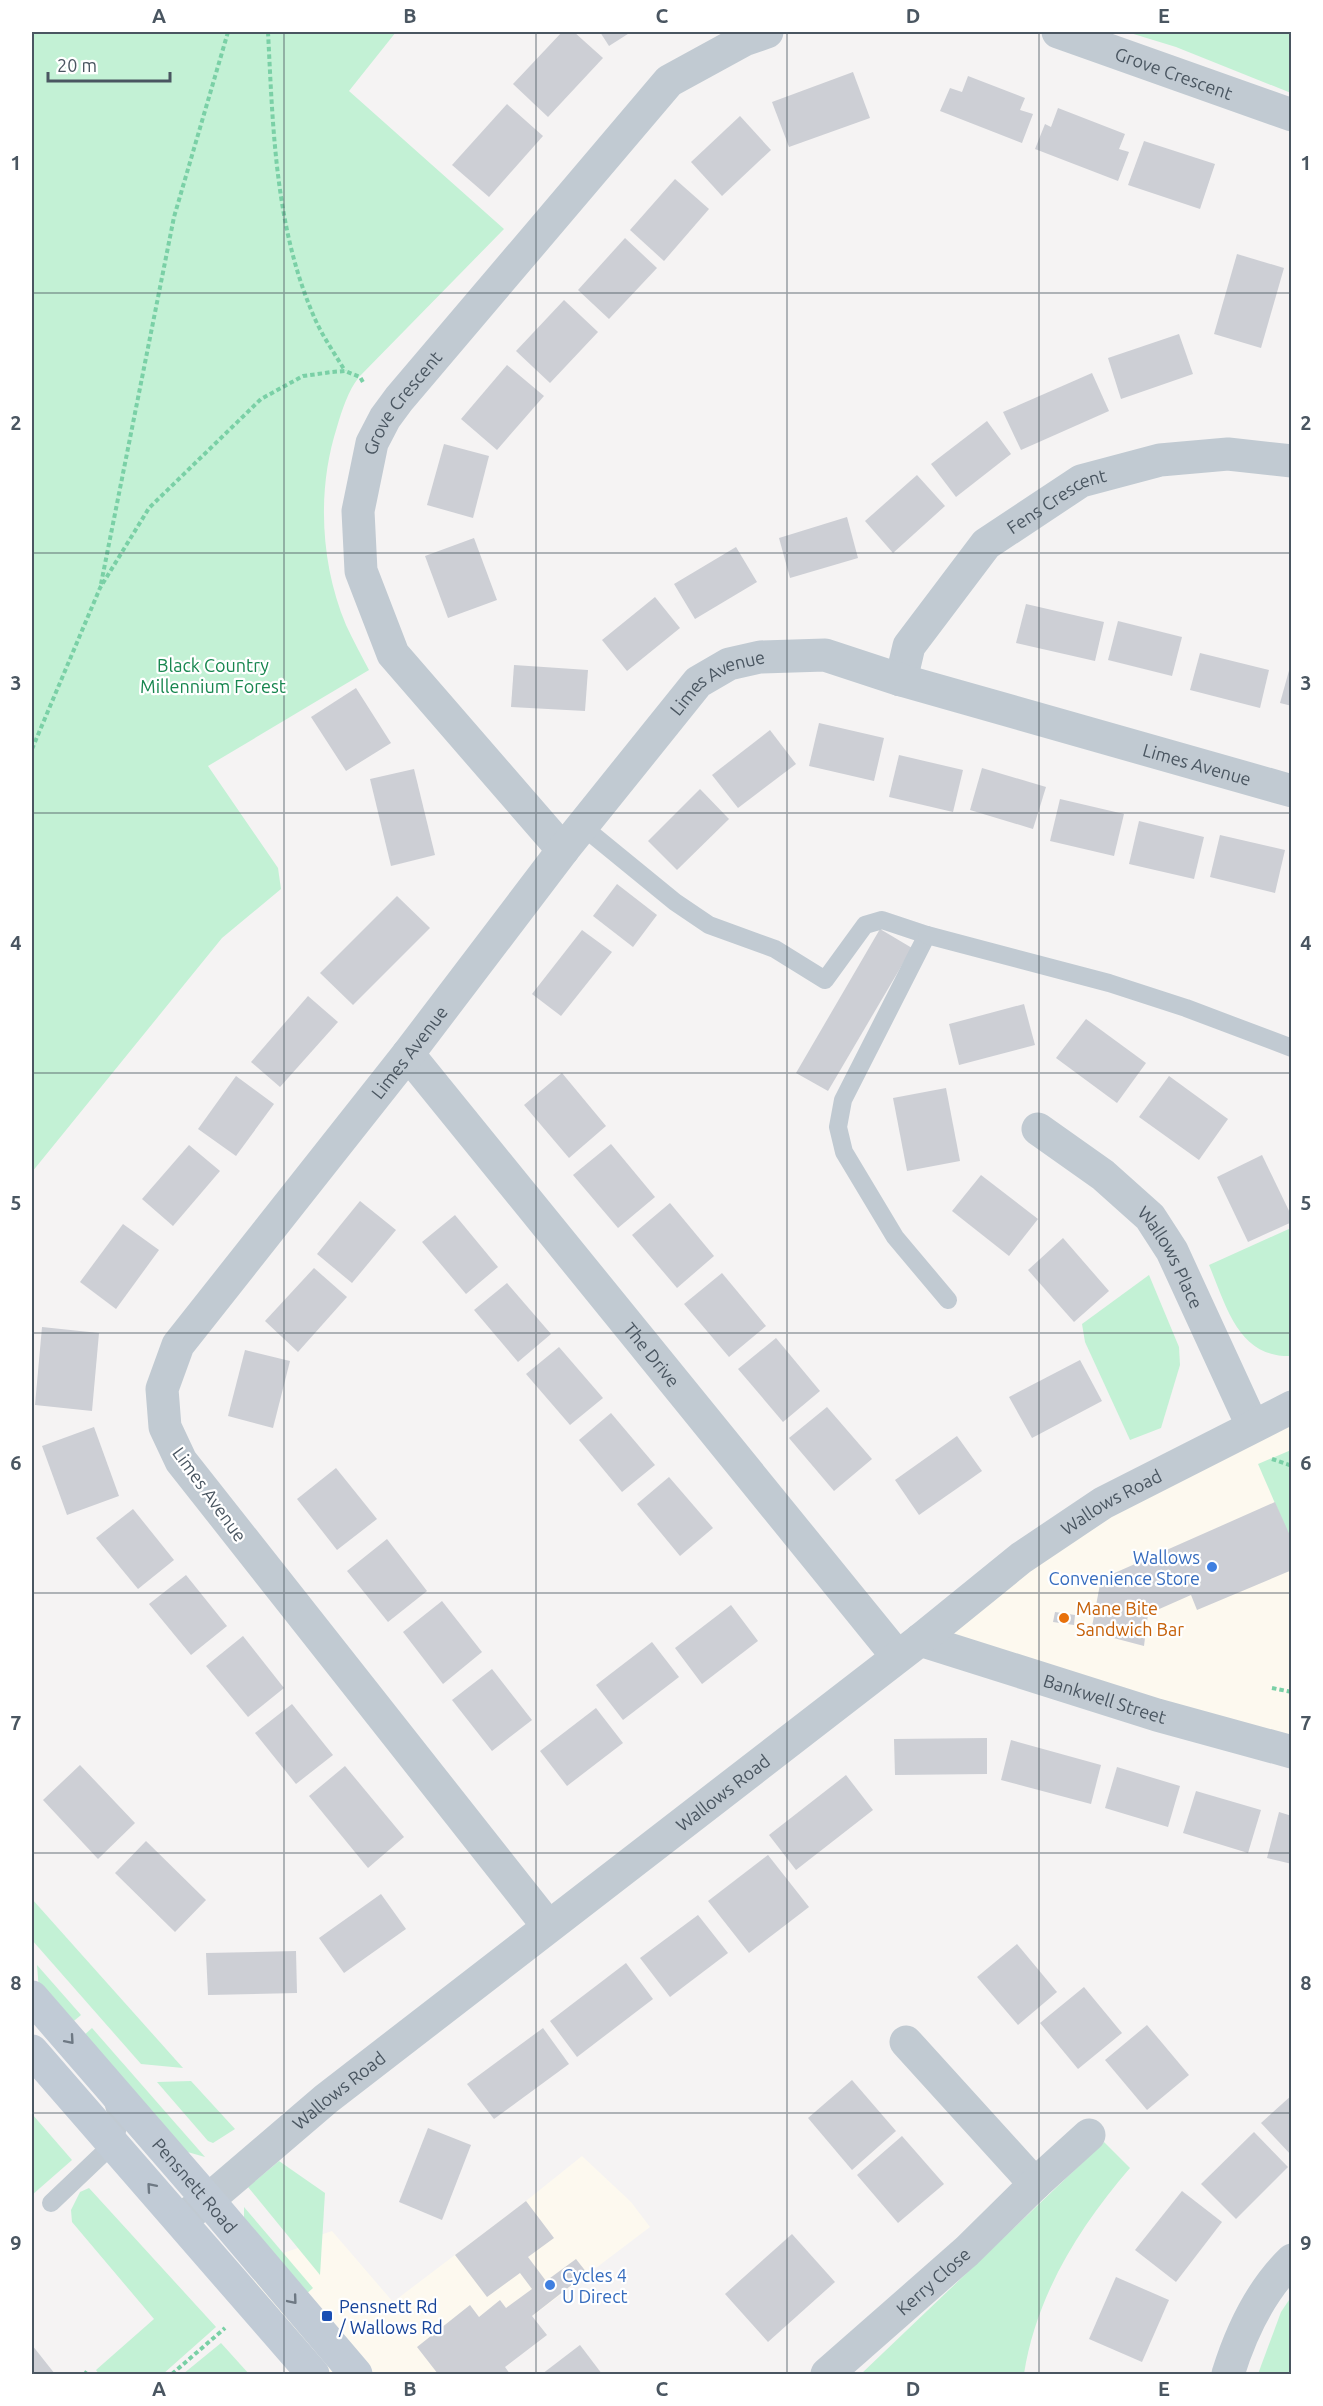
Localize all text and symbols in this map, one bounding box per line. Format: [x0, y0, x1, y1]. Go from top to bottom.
text: A [152, 4, 166, 27]
text: B [403, 4, 417, 27]
text: C [656, 4, 669, 27]
text: D [906, 4, 920, 27]
text: E [1158, 4, 1170, 27]
street label: Grove Crescent [1112, 43, 1235, 103]
scale bar [48, 45, 170, 83]
text: 20 m [57, 55, 97, 75]
text: 1 [10, 151, 22, 174]
text: 1 [1300, 151, 1312, 174]
street label: Grove Crescent [360, 347, 445, 456]
text: 2 [10, 411, 22, 434]
text: 2 [1300, 411, 1312, 434]
street label: Fens Crescent [1003, 465, 1108, 537]
street label: Limes Avenue [666, 646, 767, 719]
park label: Black Country Millennium Forest [140, 655, 286, 696]
text: 3 [10, 671, 22, 694]
text: 3 [1300, 671, 1312, 694]
street label: Limes Avenue [1141, 739, 1254, 789]
text: 4 [10, 931, 22, 954]
text: 4 [1300, 931, 1312, 954]
street label: Limes Avenue [367, 1002, 451, 1102]
text: 5 [10, 1191, 22, 1214]
text: 5 [1300, 1191, 1312, 1214]
street label: Wallows Place [1134, 1202, 1207, 1312]
street label: The Drive [620, 1318, 684, 1391]
street label: Limes Avenue [169, 1443, 251, 1545]
text: 6 [10, 1451, 22, 1474]
text: 6 [1300, 1451, 1312, 1474]
street label: Wallows Road [1057, 1465, 1165, 1538]
place label: Wallows Convenience Store [1049, 1547, 1200, 1588]
marker: Wallows Convenience Store [1205, 1560, 1219, 1574]
place label: Mane Bite Sandwich Bar [1076, 1598, 1184, 1639]
marker: Mane Bite Sandwich Bar [1057, 1611, 1071, 1625]
street label: Bankwell Street [1041, 1670, 1169, 1727]
text: 7 [10, 1711, 22, 1734]
text: 7 [1300, 1711, 1312, 1734]
street label: Wallows Road [672, 1750, 773, 1835]
text: 8 [10, 1971, 22, 1994]
text: 8 [1300, 1971, 1312, 1994]
one-way arrow [63, 2034, 74, 2044]
street label: Wallows Road [288, 2047, 389, 2133]
street label: Pensnett Road [149, 2134, 241, 2237]
one-way arrow [147, 2183, 158, 2194]
text: 9 [10, 2231, 22, 2254]
text: 9 [1300, 2231, 1312, 2254]
street label: Kerry Close [892, 2243, 974, 2319]
place label: Cycles 4 U Direct [562, 2265, 628, 2306]
marker: Cycles 4 U Direct [543, 2278, 557, 2292]
one-way arrow [286, 2293, 297, 2304]
place label: Pensnett Rd / Wallows Rd [338, 2296, 443, 2337]
marker: Pensnett Rd / Wallows Rd [320, 2309, 334, 2323]
text: A [152, 2377, 166, 2400]
text: B [403, 2377, 417, 2400]
text: C [656, 2377, 669, 2400]
text: D [906, 2377, 920, 2400]
text: E [1158, 2377, 1170, 2400]

